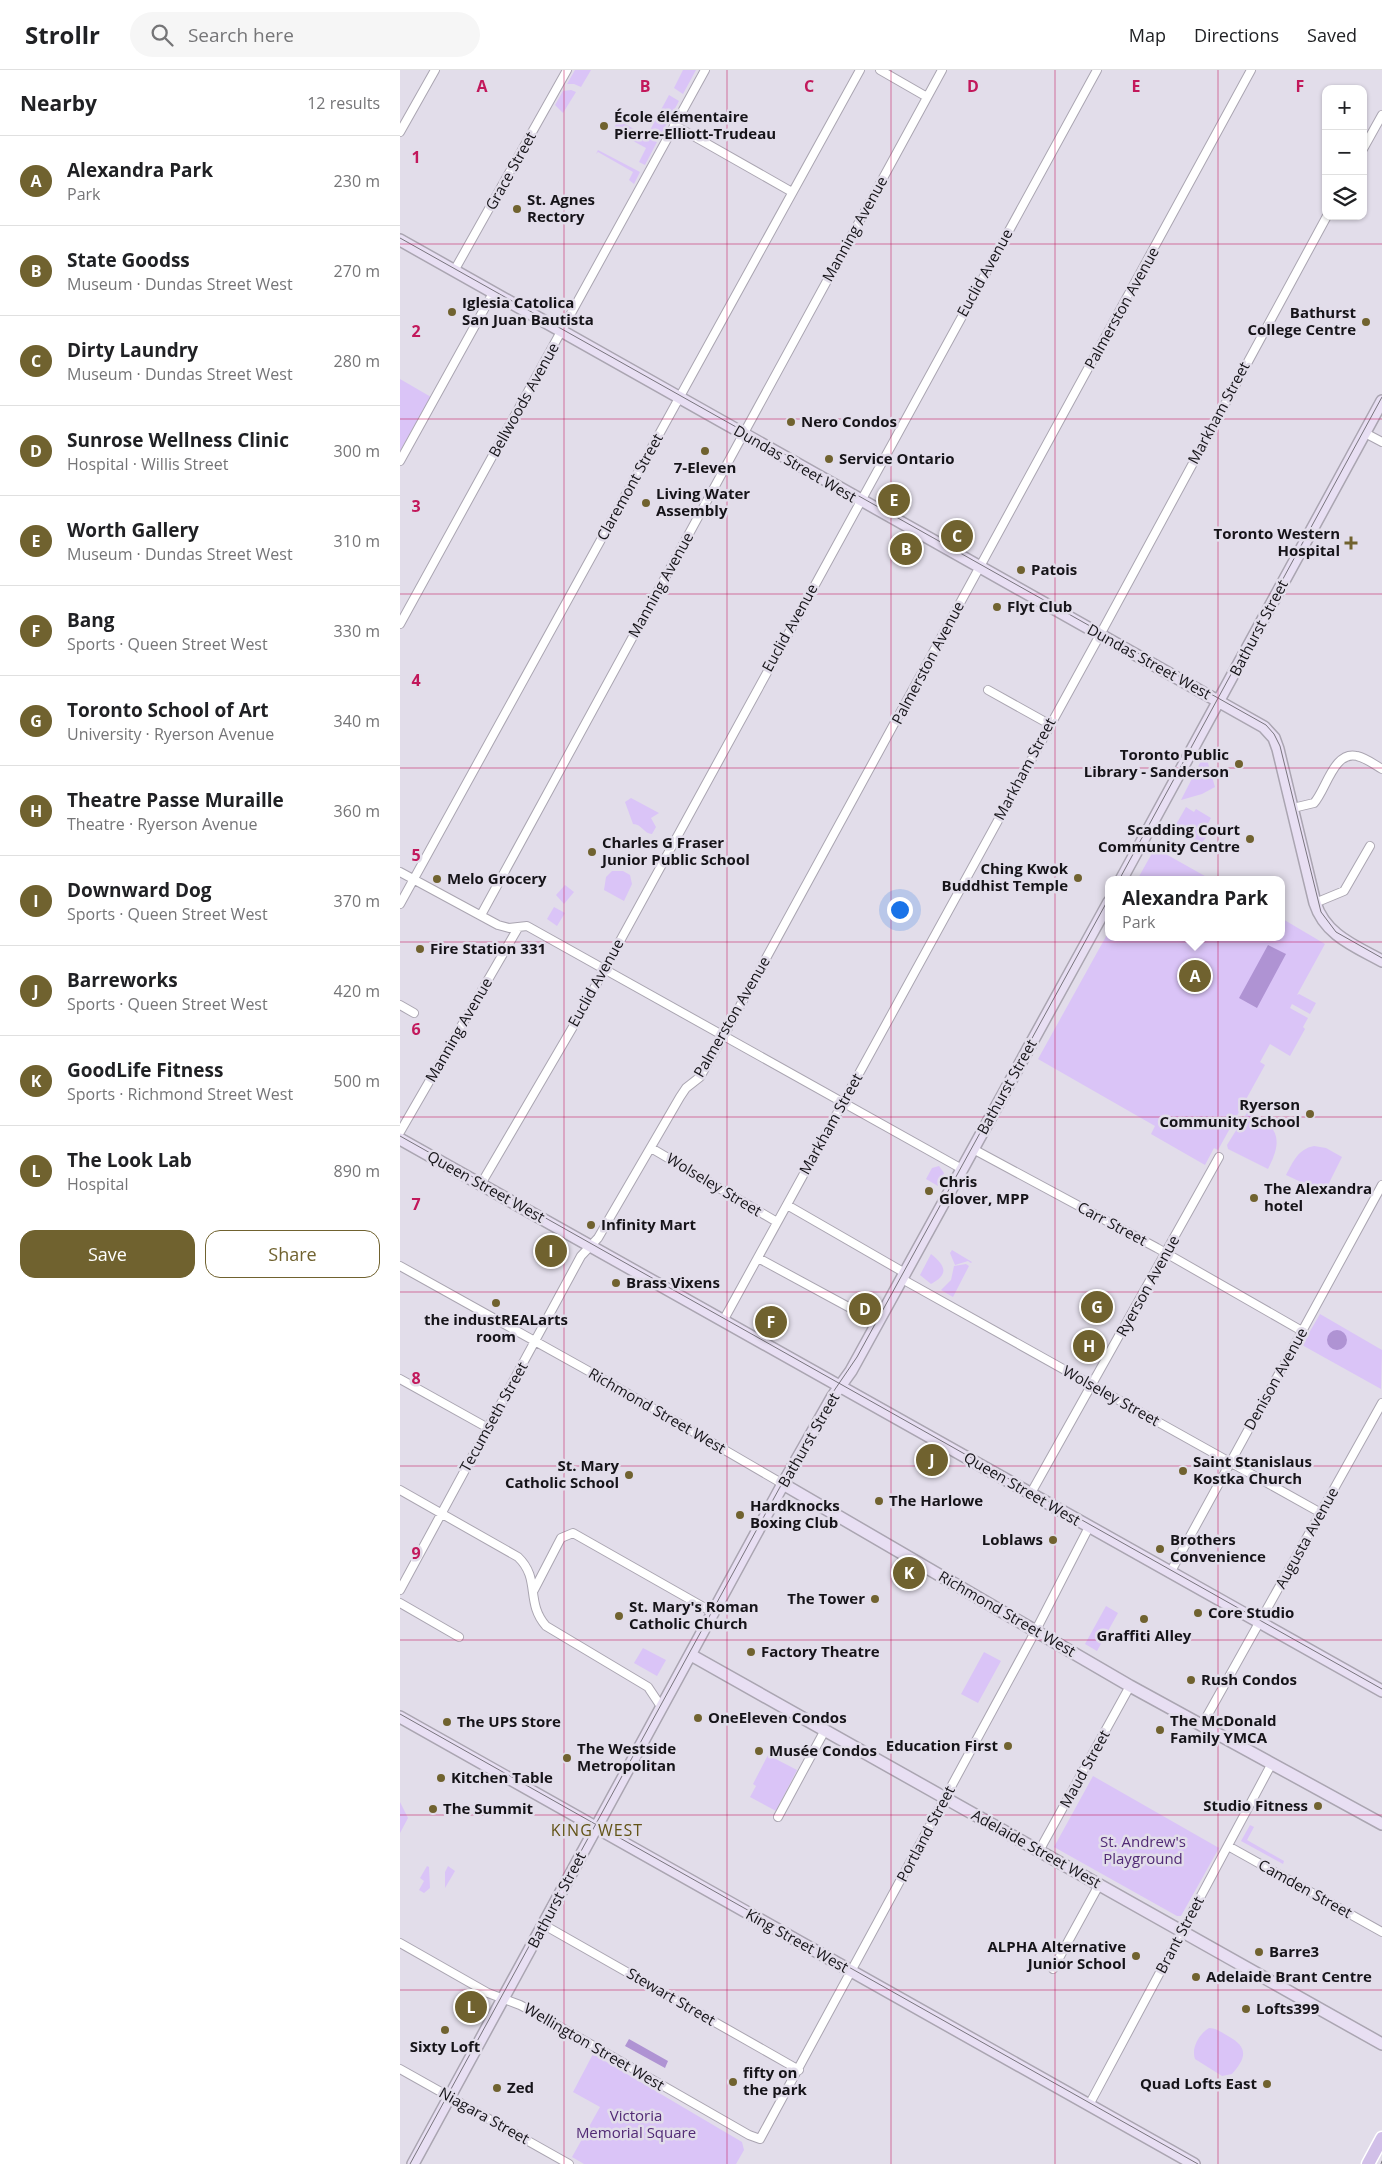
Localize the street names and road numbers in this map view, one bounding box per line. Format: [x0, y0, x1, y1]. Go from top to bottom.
street label: Grace Street [480, 128, 540, 213]
street label: Manning Avenue [817, 172, 891, 285]
street label: Euclid Avenue [952, 225, 1017, 320]
street label: Palmerston Avenue [1079, 243, 1163, 372]
street label: Bellwoods Avenue [483, 339, 563, 460]
street label: Markham Street [1183, 358, 1253, 467]
street label: Dundas Street West [731, 420, 860, 506]
street label: Claremont Street [591, 429, 667, 544]
street label: Manning Avenue [623, 528, 697, 641]
street label: Bathurst Street [1224, 576, 1292, 679]
street label: Euclid Avenue [757, 580, 822, 675]
street label: Palmerston Avenue [886, 598, 968, 727]
street label: Dundas Street West [1084, 619, 1215, 703]
street label: Markham Street [989, 714, 1059, 823]
street label: Euclid Avenue [563, 935, 628, 1030]
street label: Palmerston Avenue [688, 952, 774, 1081]
street label: Manning Avenue [420, 974, 496, 1085]
street label: Bathurst Street [972, 1035, 1041, 1138]
street label: Markham Street [794, 1069, 866, 1178]
street label: Queen Street West [424, 1146, 549, 1227]
street label: Wolseley Street [663, 1148, 766, 1220]
street label: Carr Street [1074, 1196, 1151, 1250]
street label: Ryerson Avenue [1111, 1231, 1183, 1340]
street label: Denison Avenue [1239, 1324, 1311, 1433]
street label: Tecumseth Street [455, 1358, 532, 1475]
street label: Wolseley Street [1060, 1360, 1163, 1430]
street label: Richmond Street West [585, 1363, 730, 1458]
street label: Bathurst Street [773, 1389, 843, 1490]
street label: Queen Street West [961, 1447, 1084, 1530]
street label: Augusta Avenue [1270, 1483, 1342, 1592]
street label: Richmond Street West [935, 1566, 1080, 1661]
street label: Maud Street [1055, 1726, 1114, 1811]
street label: Portland Street [891, 1782, 959, 1885]
street label: Adelaide Street West [968, 1804, 1105, 1892]
street label: Bathurst Street [522, 1848, 590, 1951]
street label: Camden Street [1255, 1854, 1356, 1922]
street label: Brant Street [1150, 1893, 1208, 1977]
street label: King Street West [742, 1904, 853, 1977]
street label: Stewart Street [624, 1963, 719, 2030]
street label: Wellington Street West [521, 1998, 668, 2095]
street label: Niagara Street [436, 2082, 533, 2148]

